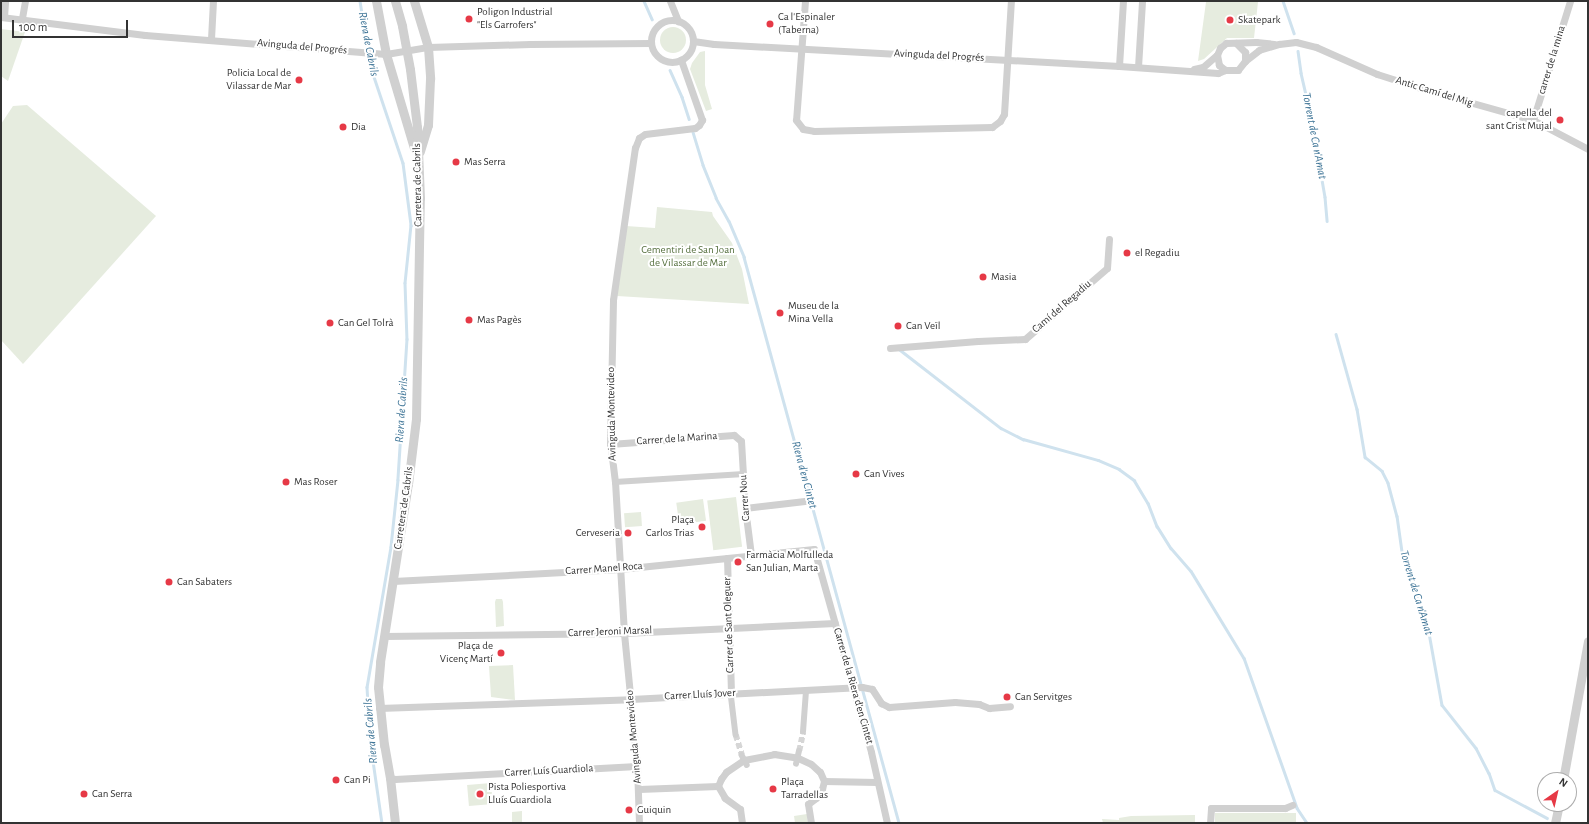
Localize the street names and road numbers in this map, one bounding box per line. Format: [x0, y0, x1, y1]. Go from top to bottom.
street label: carrer de la mina [1535, 24, 1569, 96]
street label: Avinguda del Progrés [256, 36, 348, 58]
street label: Avinguda del Progrés [893, 47, 985, 65]
street label: Antic Camí del Mig [1394, 74, 1474, 110]
street label: Carretera de Cabrils [411, 143, 425, 227]
street label: Camí del Regadiu [1030, 278, 1094, 336]
street label: Avinguda Montevideo [605, 367, 619, 461]
street label: Carrer de la Marina [636, 430, 718, 448]
street label: Carretera de Cabrils [392, 466, 416, 550]
street label: Carrer Nou [737, 474, 753, 522]
street label: Carrer Manel Roca [565, 560, 643, 578]
street label: Carrer de Sant Oleguer [721, 577, 737, 673]
street label: Carrer Jeroni Marsal [568, 624, 652, 640]
street label: Carrer de la Riera d'en Cintet [830, 626, 876, 746]
street label: Carrer Lluís Jover [664, 687, 736, 703]
street label: Avinguda Montevideo [623, 690, 645, 784]
street label: Carrer Luís Guardiola [504, 762, 594, 780]

